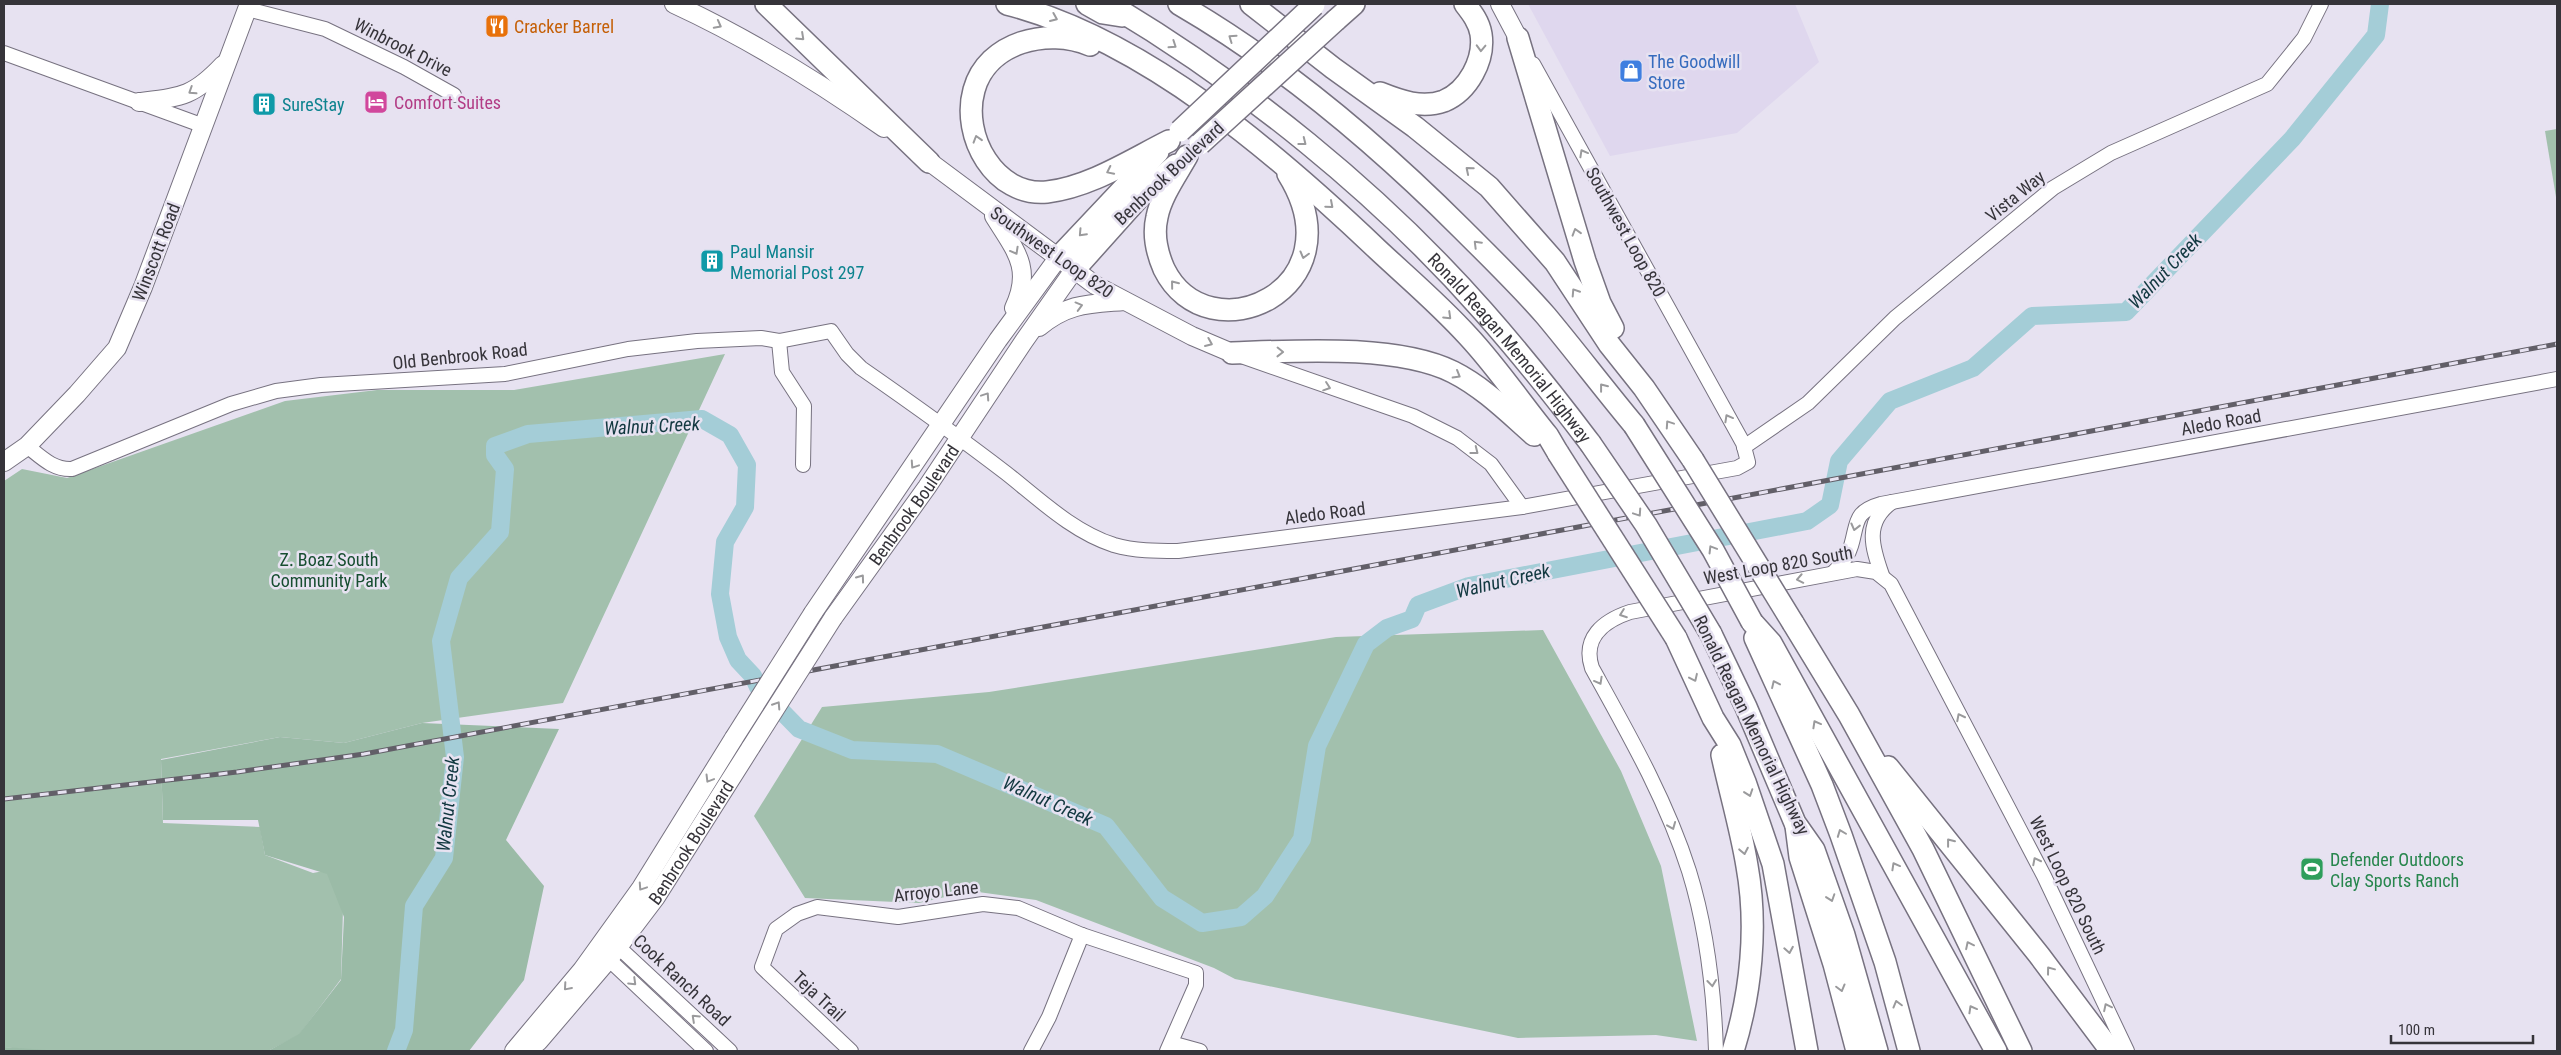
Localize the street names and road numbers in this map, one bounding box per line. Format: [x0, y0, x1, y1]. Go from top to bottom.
street label: Winbrook Drive [351, 13, 455, 81]
street label: Benbrook Boulevard [1110, 117, 1228, 229]
street label: Southwest Loop 820 [1582, 163, 1670, 301]
street label: Vista Way [1981, 166, 2049, 226]
street label: Winscott Road [128, 200, 184, 304]
street label: Southwest Loop 820 [987, 202, 1117, 302]
street label: Ronald Reagan Memorial Highway [1424, 248, 1596, 447]
street label: Old Benbrook Road [391, 338, 529, 374]
street label: Aledo Road [2179, 405, 2263, 439]
street label: Benbrook Boulevard [864, 441, 963, 569]
street label: Aledo Road [1283, 498, 1367, 528]
street label: West Loop 820 South [1702, 542, 1854, 588]
street label: Ronald Reagan Memorial Highway [1690, 612, 1815, 839]
street label: Benbrook Boulevard [644, 777, 738, 908]
street label: West Loop 820 South [2025, 813, 2111, 957]
street label: Arroyo Lane [893, 876, 979, 906]
street label: Cook Ranch Road [629, 930, 735, 1030]
street label: Teja Trail [788, 966, 850, 1026]

